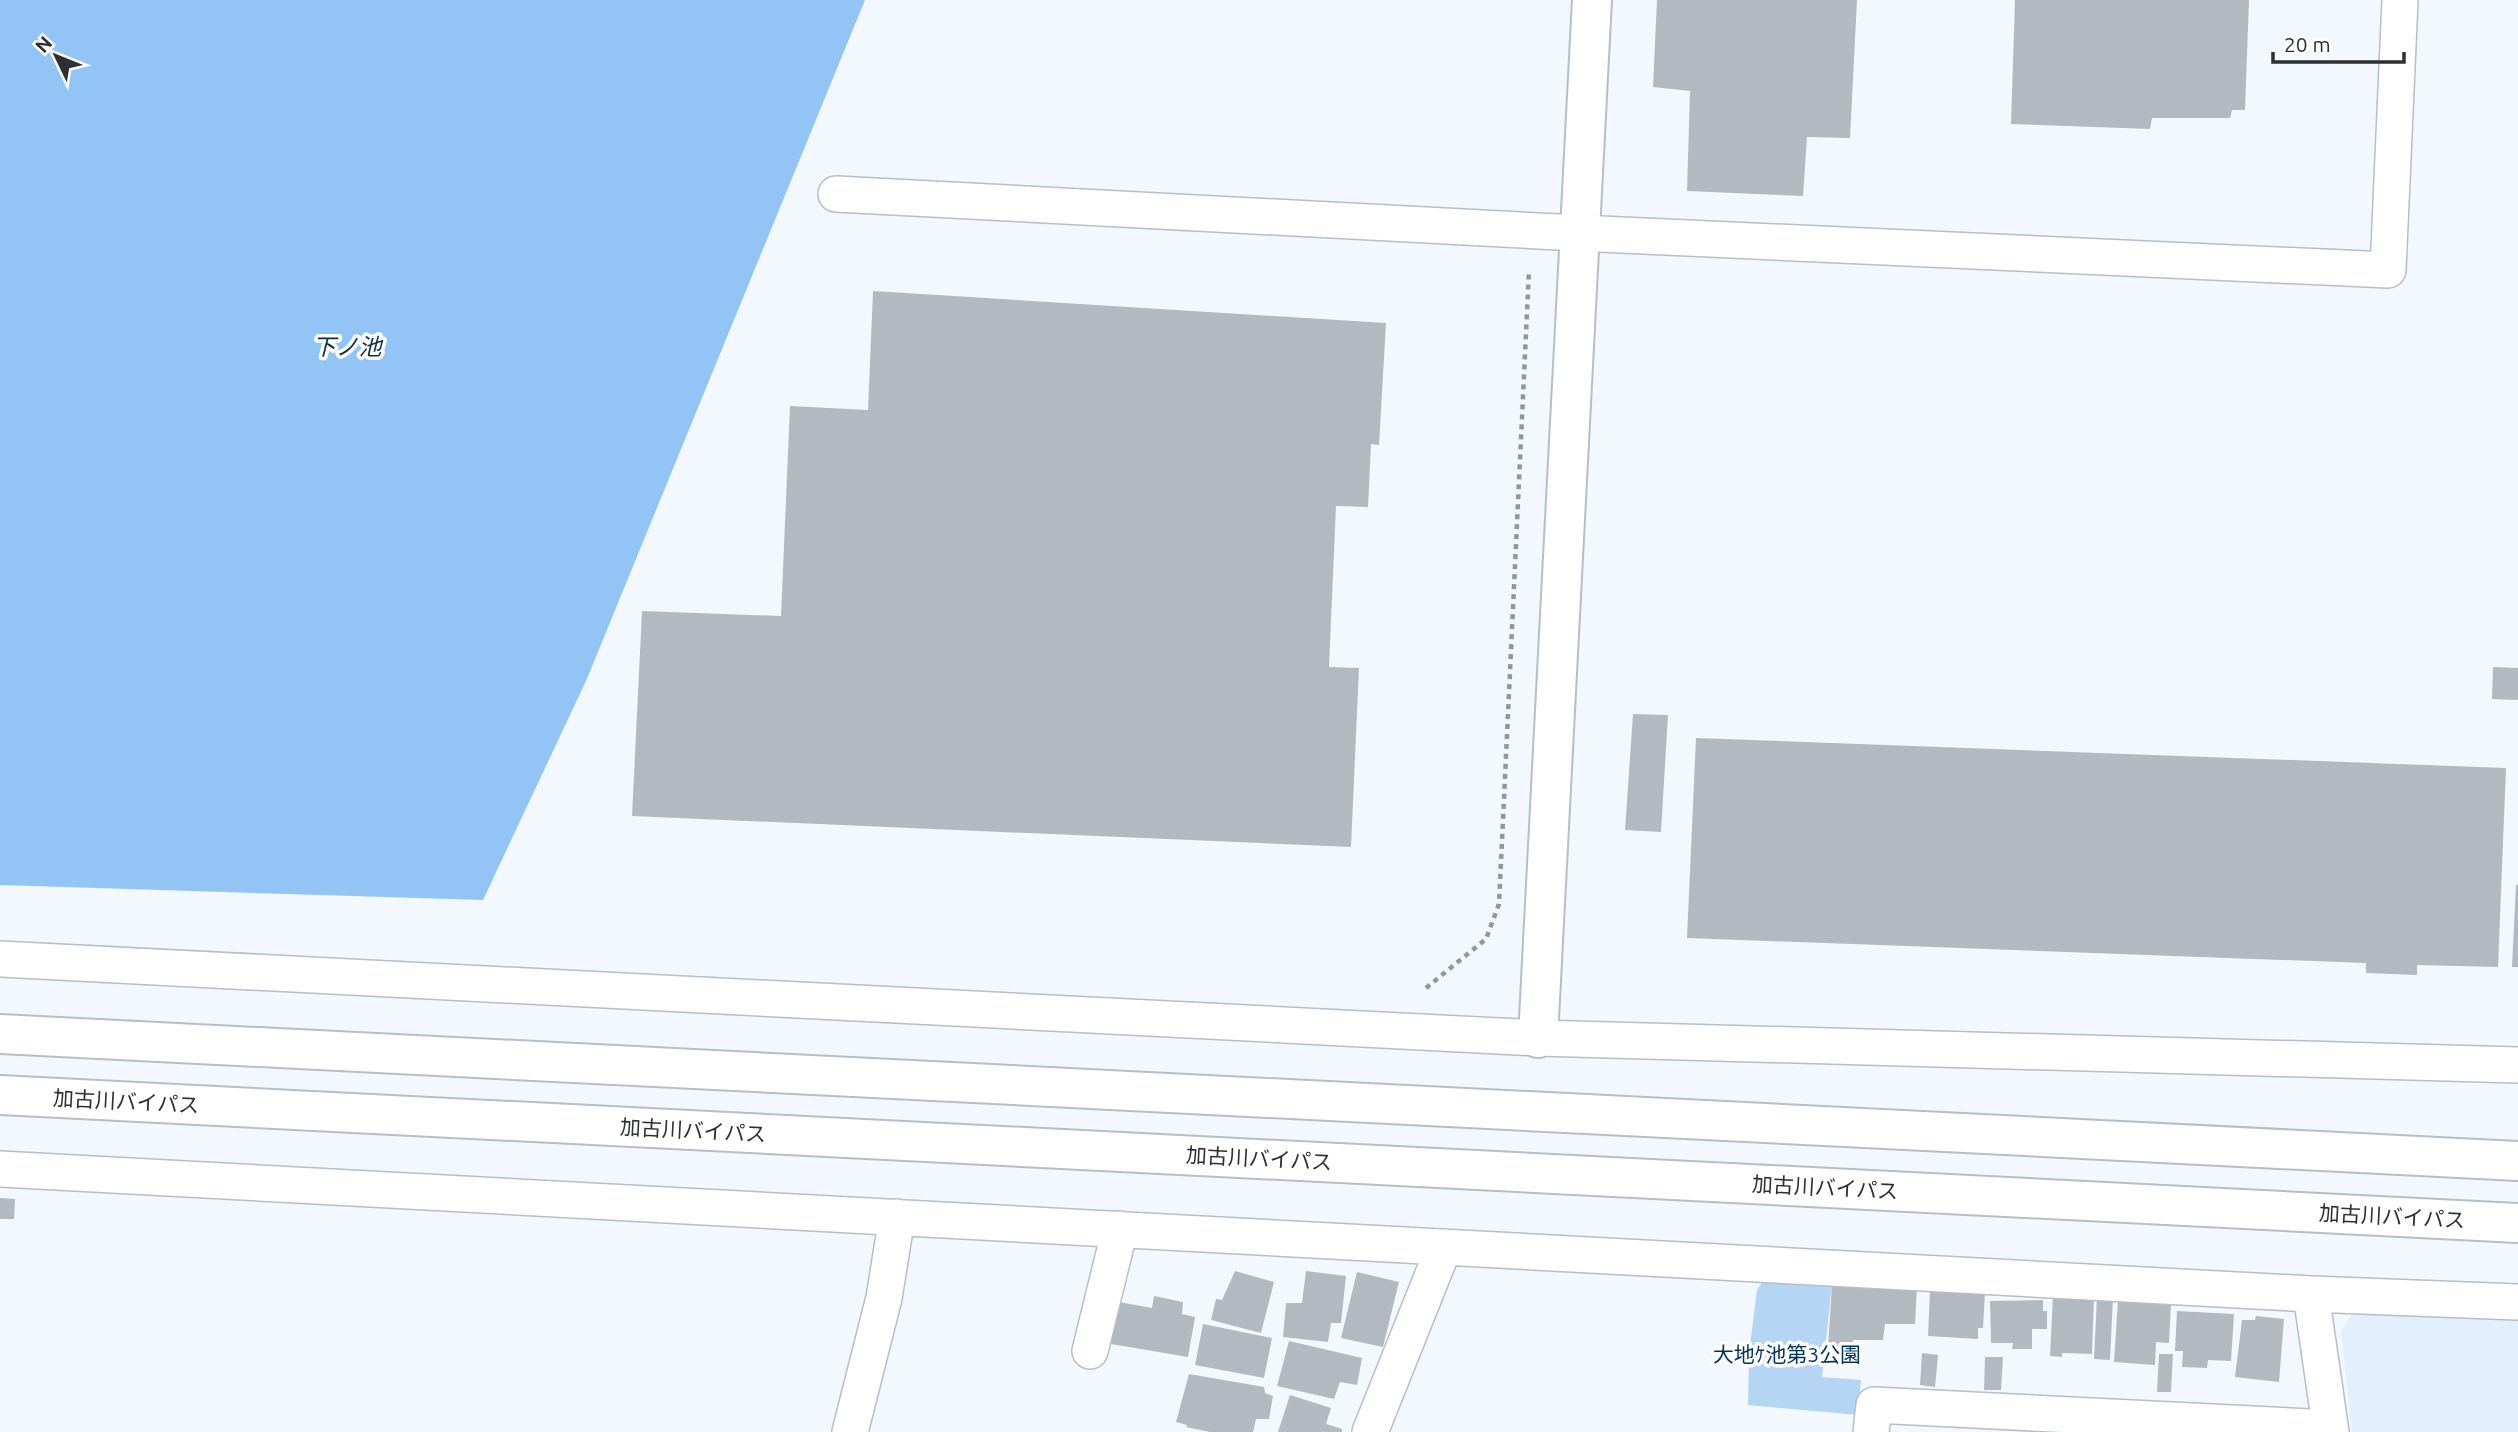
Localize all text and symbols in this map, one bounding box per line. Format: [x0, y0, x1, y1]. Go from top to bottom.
north arrow [21, 21, 91, 91]
scale bar [2273, 21, 2404, 65]
text: N [31, 32, 56, 57]
text: 20 m [2284, 32, 2331, 56]
water label: 下ノ池 [313, 334, 384, 359]
street label: 加古川バイパス [52, 1085, 200, 1117]
street label: 加古川バイパス [619, 1114, 767, 1146]
street label: 加古川バイパス [1185, 1142, 1333, 1174]
street label: 加古川バイパス [1751, 1171, 1899, 1203]
street label: 加古川バイパス [2318, 1200, 2466, 1232]
park label: 大地ｹ池第3公園 [1713, 1342, 1861, 1366]

